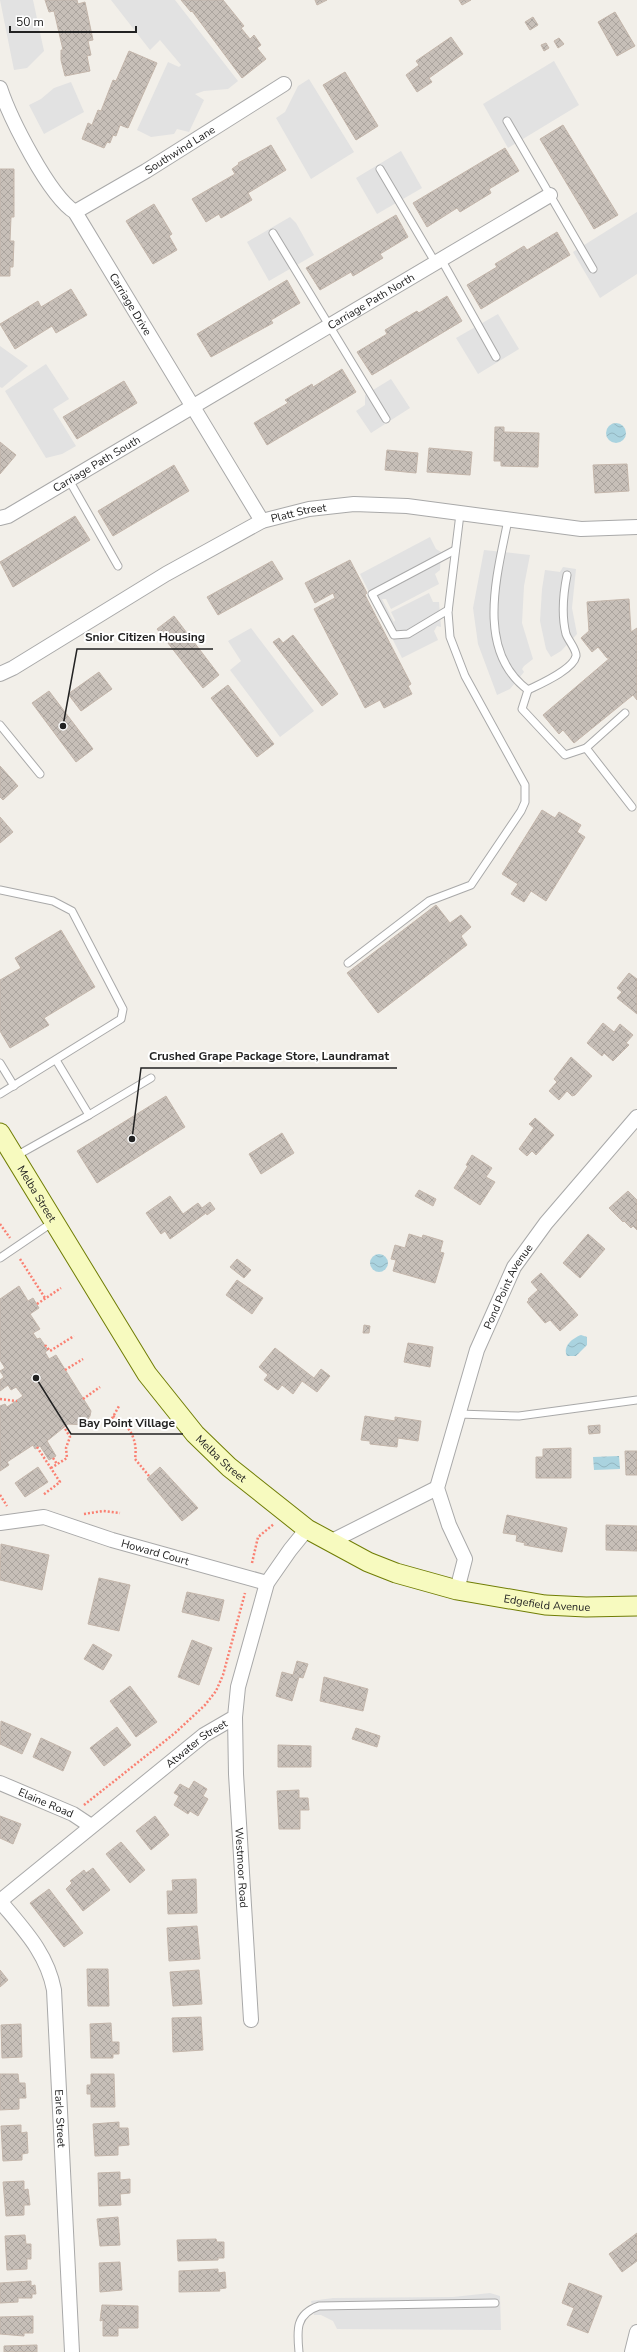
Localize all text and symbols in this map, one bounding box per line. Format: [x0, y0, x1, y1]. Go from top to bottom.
scale bar [10, 8, 136, 34]
text: 50 m [16, 14, 44, 30]
street label: Southwind Lane [142, 122, 218, 177]
street label: Carriage Path North [325, 269, 417, 333]
street label: Carriage Drive [106, 270, 156, 338]
street label: Carriage Path South [50, 432, 143, 495]
street label: Platt Street [269, 500, 327, 526]
callout: Snior Citizen Housing [77, 625, 213, 649]
text: Snior Citizen Housing [85, 629, 205, 645]
callout: Crushed Grape Package Store, Laundramat [141, 1044, 397, 1068]
text: Crushed Grape Package Store, Laundramat [149, 1048, 389, 1064]
street label: Melba Street [14, 1163, 60, 1225]
street label: Pond Point Avenue [480, 1241, 536, 1331]
callout: Bay Point Village [71, 1410, 183, 1434]
text: Bay Point Village [79, 1415, 176, 1431]
street label: Melba Street [193, 1431, 250, 1486]
street label: Howard Court [119, 1535, 191, 1569]
street label: Edgefield Avenue [503, 1591, 591, 1615]
street label: Atwater Street [162, 1716, 230, 1771]
street label: Elaine Road [16, 1784, 76, 1821]
street label: Westmoor Road [232, 1827, 252, 1908]
street label: Earle Street [51, 2089, 69, 2148]

